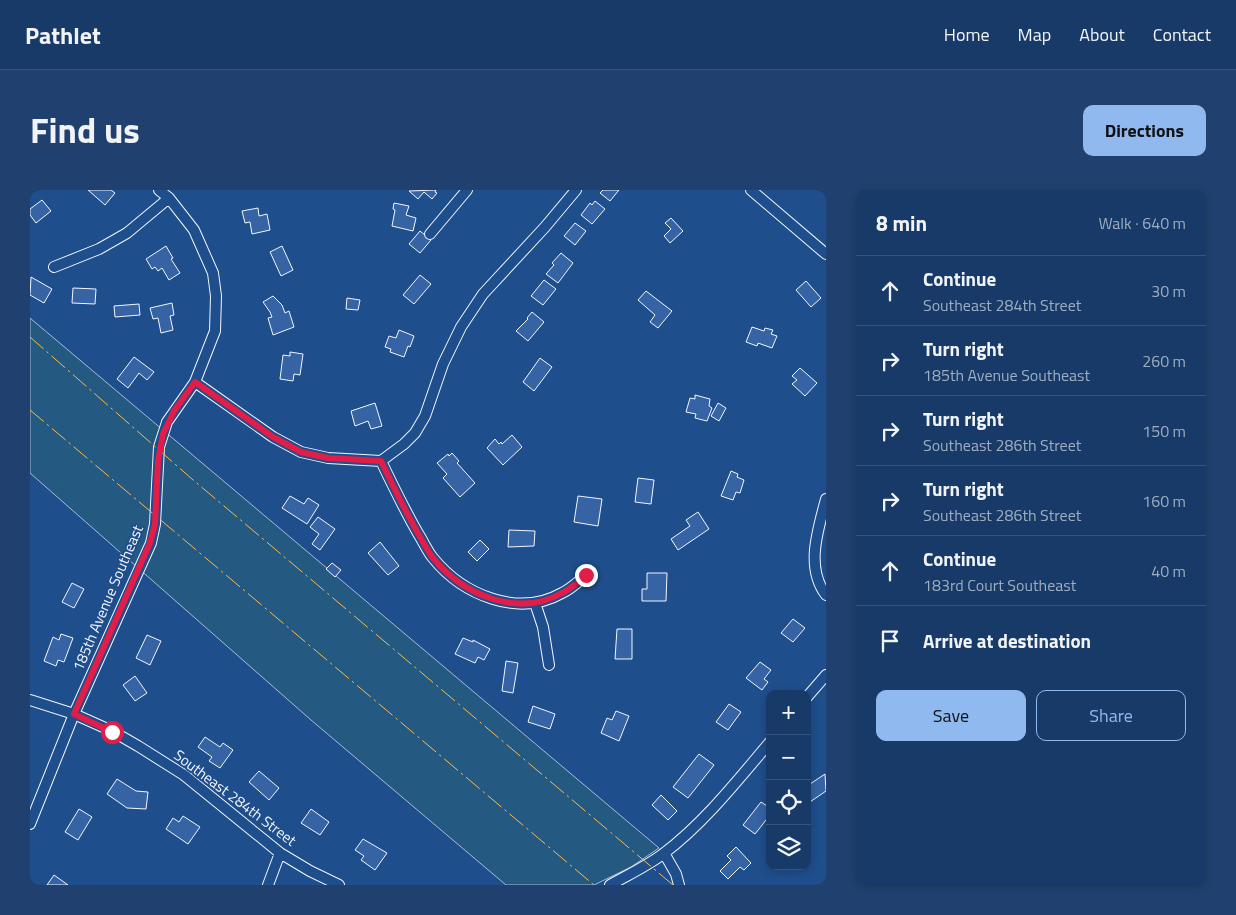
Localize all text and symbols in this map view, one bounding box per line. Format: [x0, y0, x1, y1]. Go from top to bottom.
text: Pathlet [25, 17, 101, 53]
text: Home [944, 21, 990, 48]
text: Map [1018, 21, 1051, 48]
text: About [1079, 21, 1125, 48]
text: Contact [1153, 21, 1211, 48]
text: Find us [30, 103, 140, 157]
button: Directions [1083, 105, 1206, 156]
text: 8 min [876, 207, 927, 239]
text: Walk · 640 m [1098, 211, 1186, 235]
text: Continue [923, 264, 996, 293]
icon: ahead [876, 277, 904, 305]
text: 30 m [1151, 279, 1186, 303]
text: Southeast 284th Street [923, 293, 1081, 317]
text: Turn right [923, 334, 1004, 363]
icon: right [876, 347, 904, 375]
text: 260 m [1142, 349, 1186, 373]
text: 185th Avenue Southeast [923, 363, 1090, 387]
text: Turn right [923, 404, 1004, 433]
icon: right [876, 417, 904, 445]
text: 150 m [1142, 419, 1186, 443]
text: Southeast 286th Street [923, 433, 1081, 457]
text: Turn right [923, 474, 1004, 503]
icon: right [876, 487, 904, 515]
text: 160 m [1142, 489, 1186, 513]
text: Southeast 286th Street [923, 503, 1081, 527]
street label: 185th Avenue Southeast [66, 521, 149, 674]
text: Continue [923, 544, 996, 573]
icon: ahead [876, 557, 904, 585]
text: 40 m [1151, 559, 1186, 583]
route end [575, 564, 598, 587]
text: 183rd Court Southeast [923, 573, 1076, 597]
text: Arrive at destination [923, 626, 1091, 655]
icon: arrive [876, 627, 904, 655]
map controls [766, 690, 811, 870]
button: + [766, 690, 811, 735]
button: Save [876, 690, 1026, 741]
button: Share [1036, 690, 1186, 741]
route start [101, 721, 124, 744]
button: − [766, 735, 811, 780]
street label: Southeast 284th Street [169, 744, 302, 852]
button: locate [766, 780, 811, 825]
button: layers [766, 825, 811, 870]

